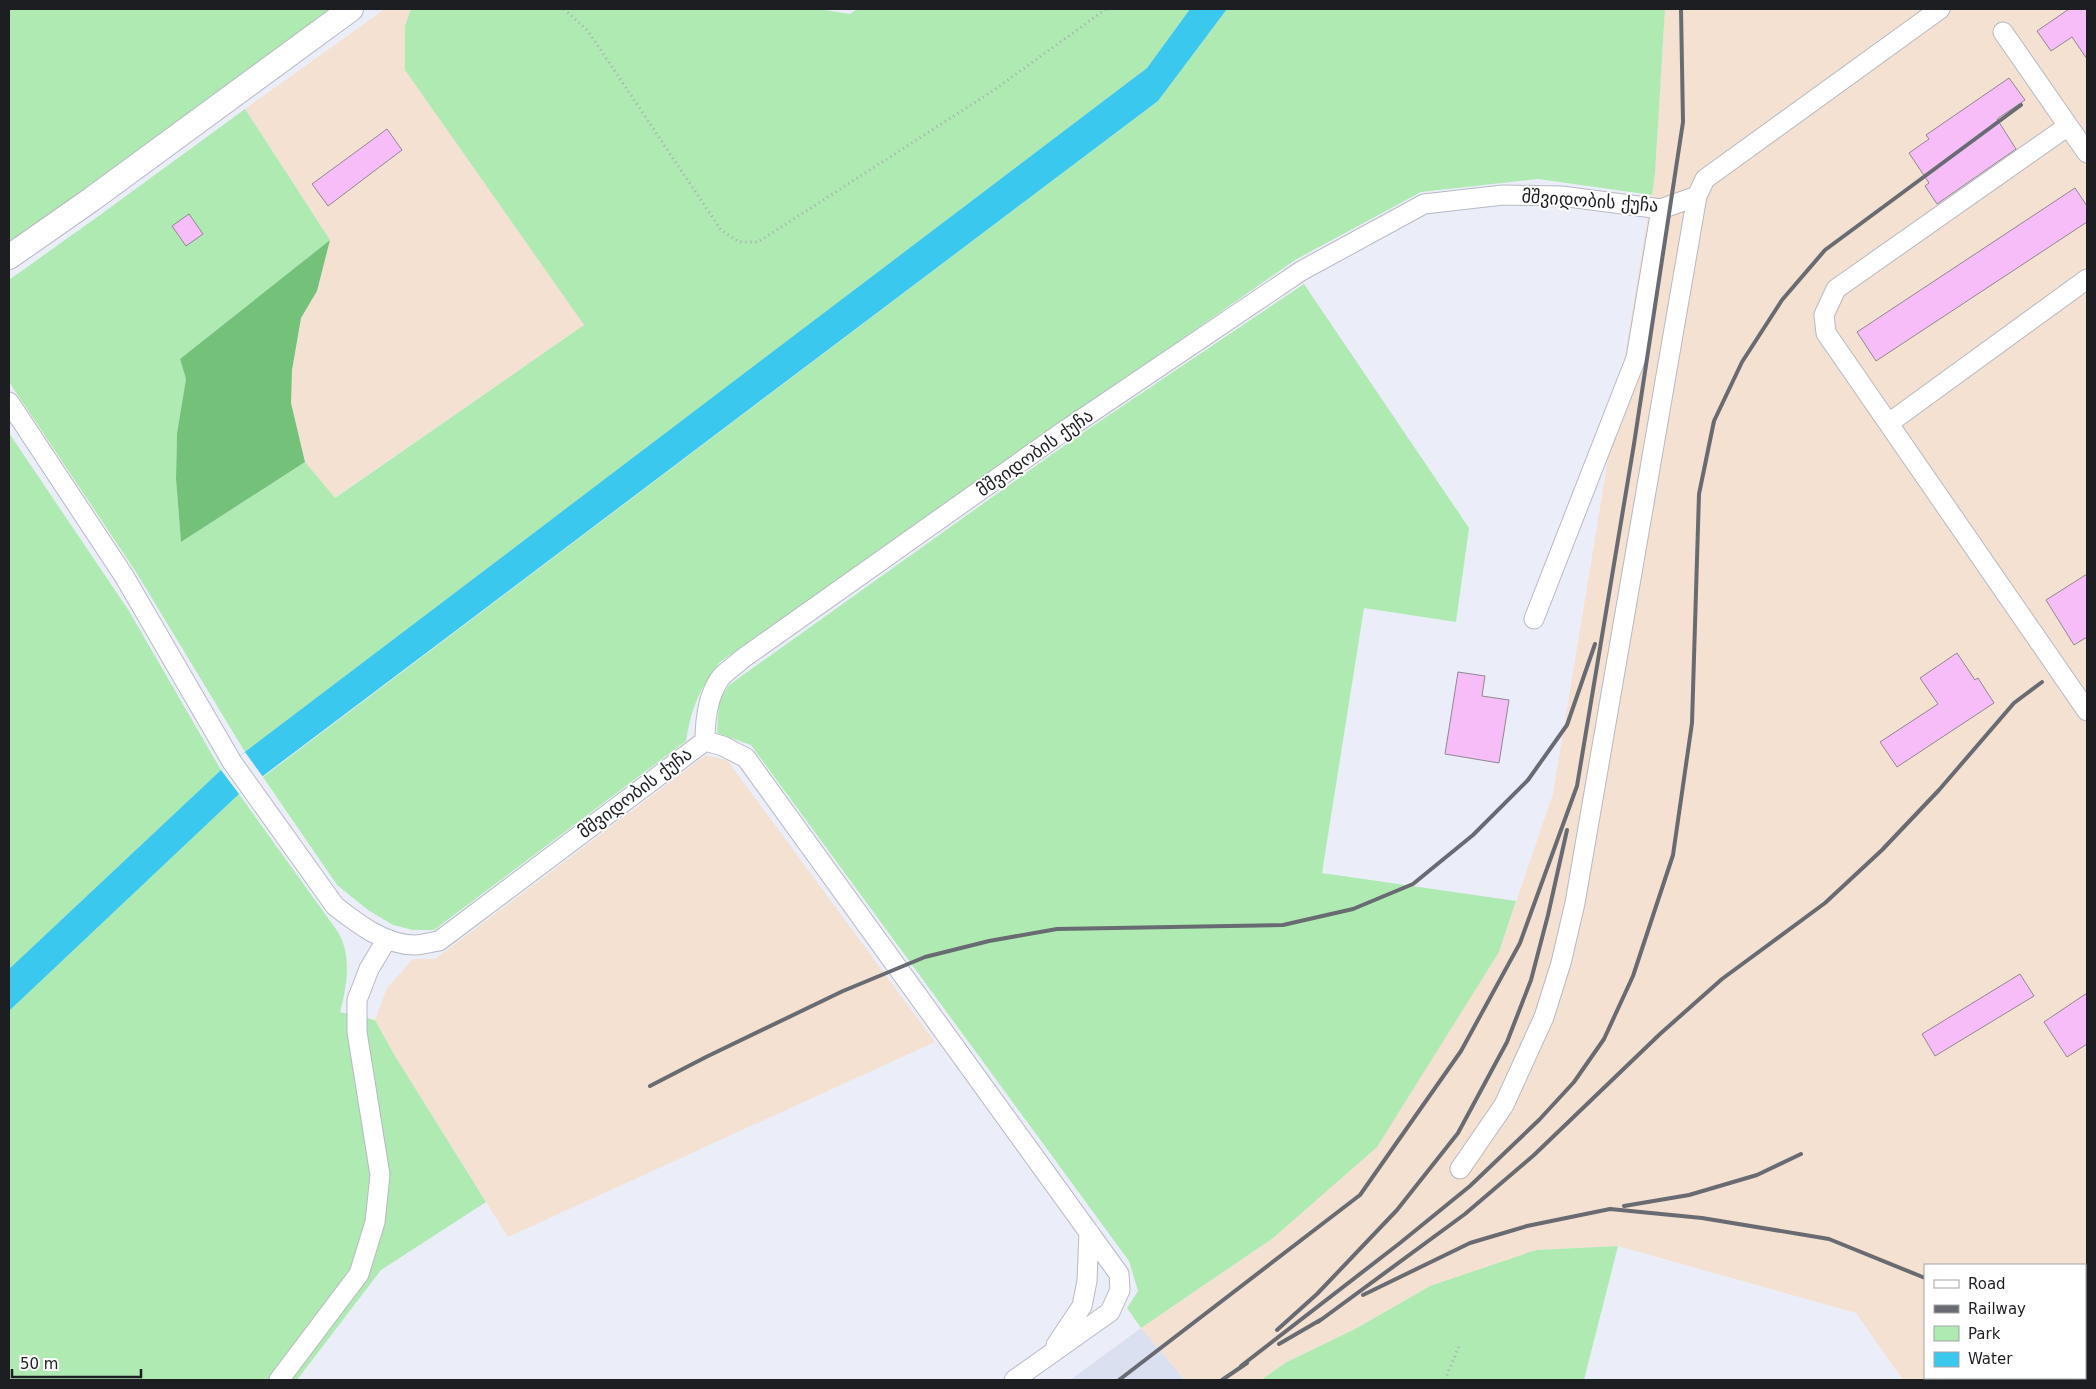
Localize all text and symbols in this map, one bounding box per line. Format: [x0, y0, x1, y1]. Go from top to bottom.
street label: მშვიდობის ქუჩა [1521, 185, 1659, 216]
street label: მშვიდობის ქუჩა [973, 405, 1097, 501]
street label: მშვიდობის ქუჩა [574, 743, 696, 842]
legend [1924, 1264, 2086, 1379]
text: Road [1968, 1275, 2006, 1293]
text: Railway [1968, 1300, 2026, 1318]
text: Park [1968, 1325, 2001, 1343]
scale bar [12, 1346, 141, 1378]
text: Water [1968, 1350, 2013, 1368]
text: 50 m [20, 1355, 58, 1373]

